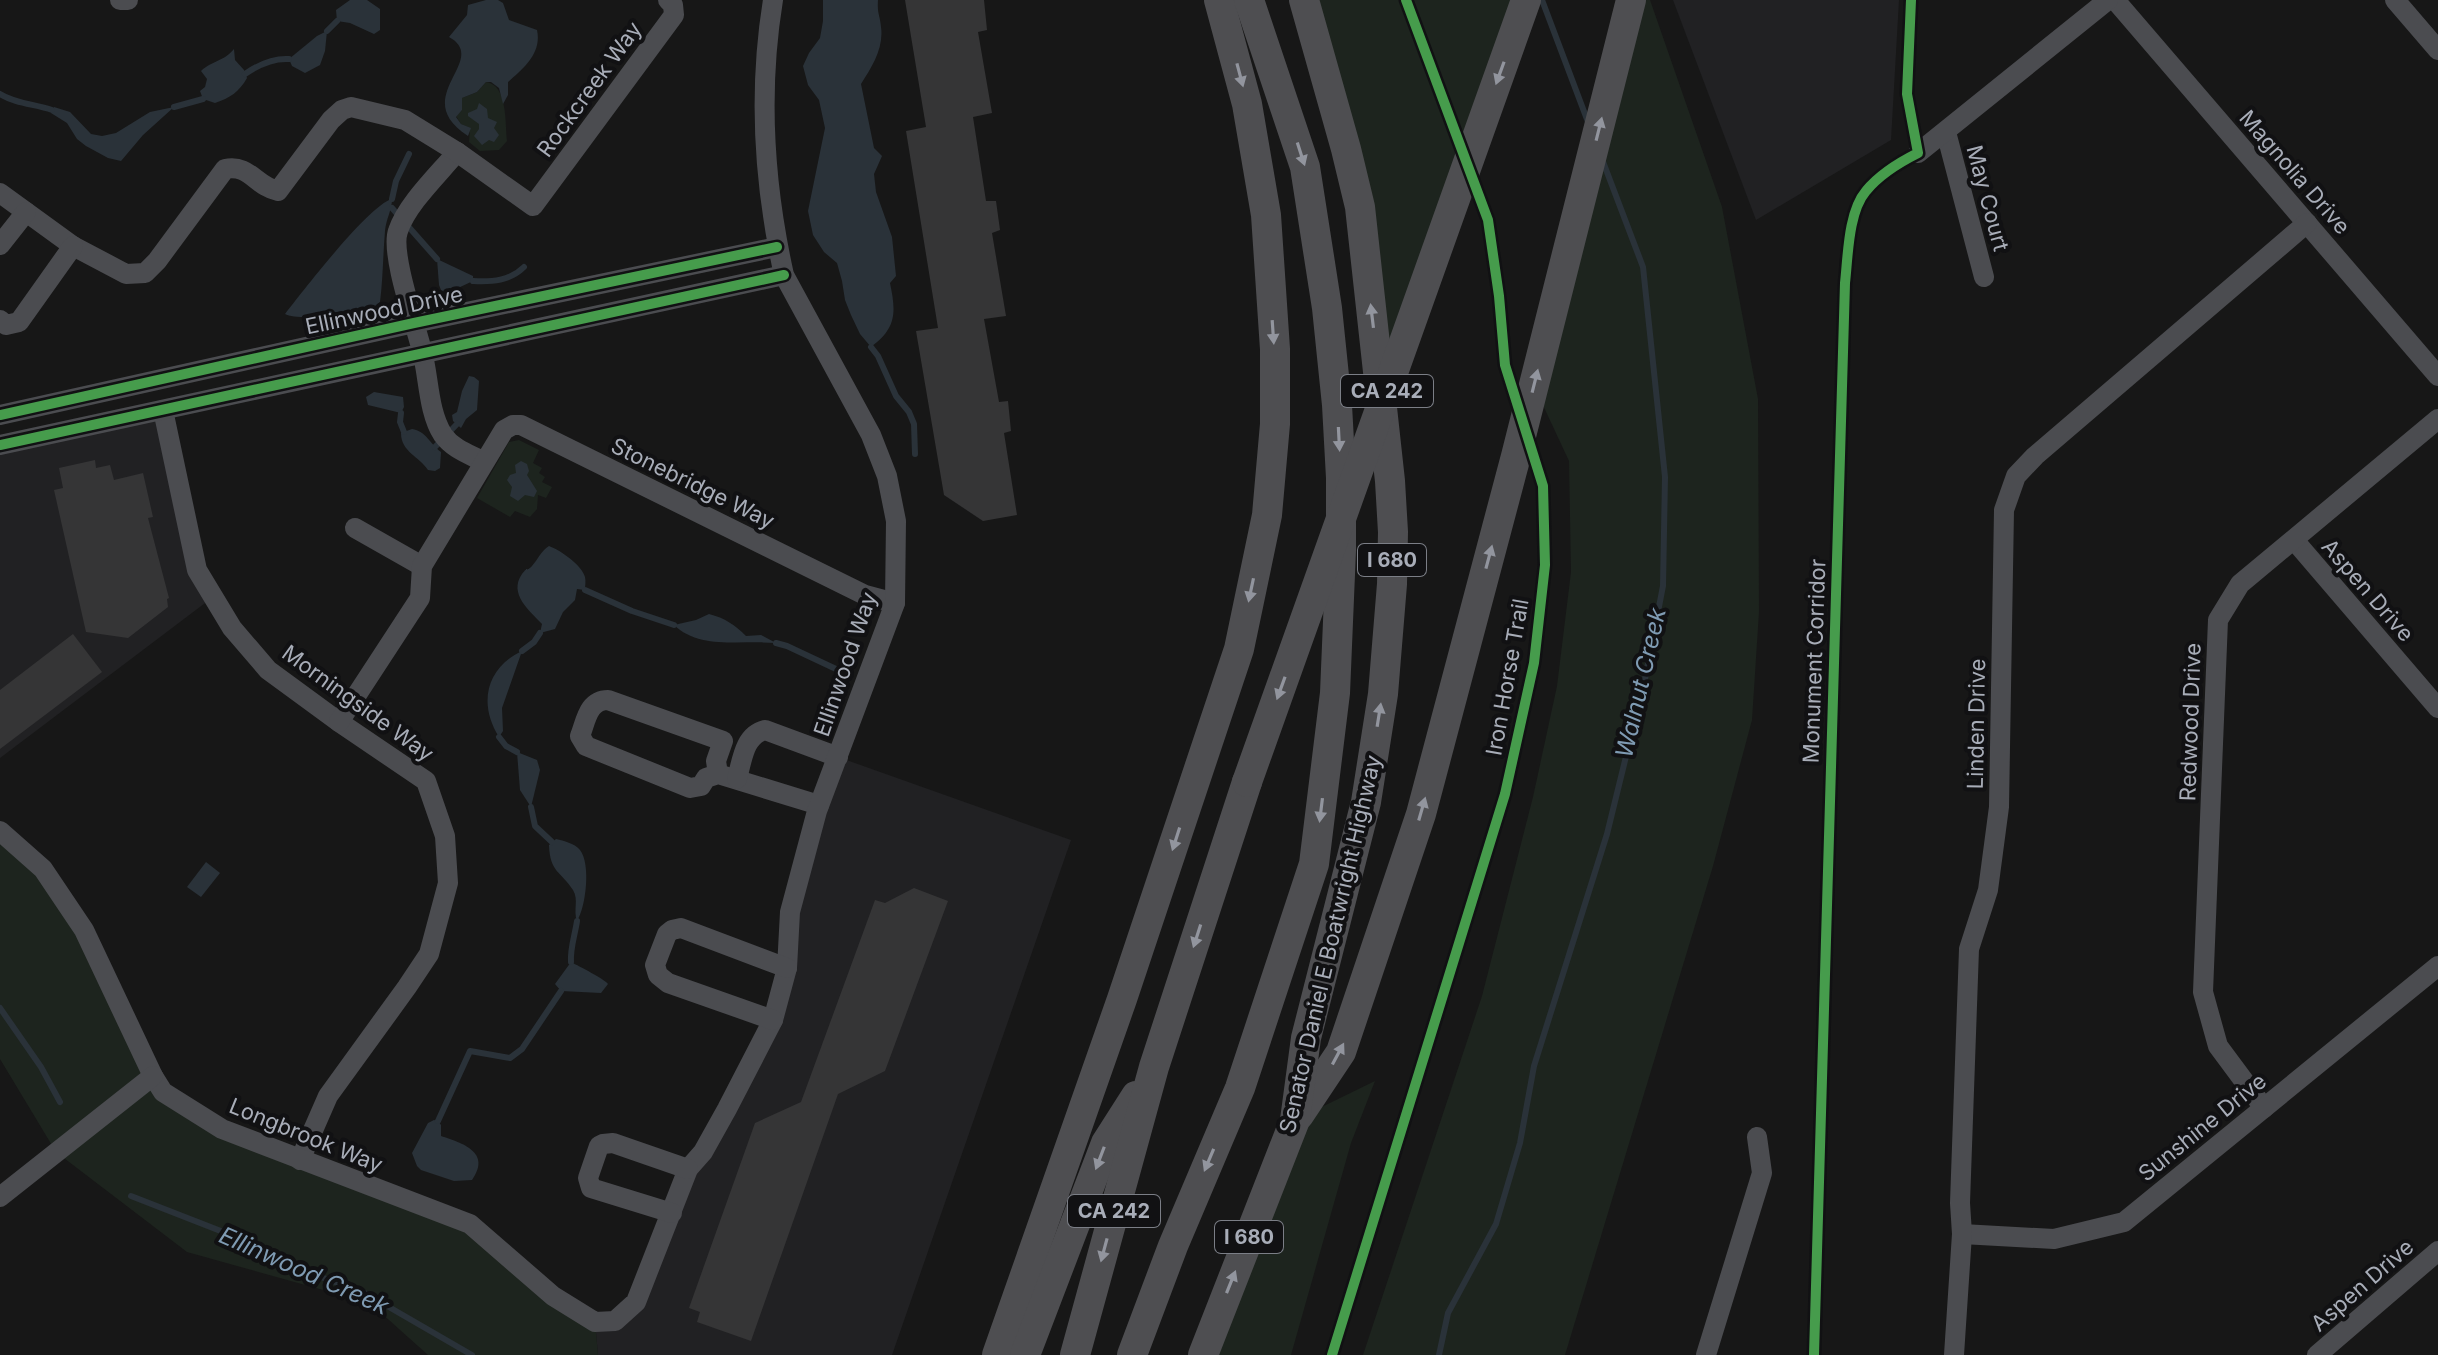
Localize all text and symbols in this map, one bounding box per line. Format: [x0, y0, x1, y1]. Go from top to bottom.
street label: Rockcreek Way [531, 16, 647, 162]
one-way arrow [1493, 62, 1506, 86]
one-way arrow [1234, 63, 1246, 88]
street label: Magnolia Drive [2234, 105, 2356, 239]
one-way arrow [1593, 116, 1605, 141]
one-way arrow [1295, 142, 1307, 166]
street label: May Court [1961, 142, 2015, 254]
street label: Ellinwood Drive [303, 281, 465, 339]
one-way arrow [1366, 303, 1379, 328]
one-way arrow [1267, 320, 1280, 345]
one-way arrow [1529, 368, 1542, 393]
road number: CA 242 [1341, 375, 1433, 407]
one-way arrow [1332, 427, 1345, 452]
street label: Stonebridge Way [607, 432, 779, 534]
street label: Aspen Drive [2317, 534, 2419, 646]
road number: I 680 [1358, 544, 1426, 576]
one-way arrow [1483, 545, 1496, 569]
street label: Monument Corridor [1797, 558, 1831, 764]
one-way arrow [1245, 578, 1257, 603]
street label: Ellinwood Way [808, 588, 882, 740]
street label: Iron Horse Trail [1480, 596, 1534, 758]
water label: Walnut Creek [1609, 604, 1672, 761]
street label: Morningside Way [277, 639, 439, 767]
street label: Redwood Drive [2174, 642, 2206, 802]
street label: Linden Drive [1962, 658, 1990, 790]
one-way arrow [1274, 676, 1287, 700]
one-way arrow [1374, 702, 1386, 727]
street label: Senator Daniel E Boatwright Highway [1274, 752, 1386, 1136]
one-way arrow [1416, 796, 1429, 820]
one-way arrow [1314, 798, 1327, 823]
one-way arrow [1169, 827, 1181, 851]
one-way arrow [1190, 924, 1202, 948]
one-way arrow [1331, 1043, 1345, 1066]
street label: Sunshine Drive [2133, 1068, 2271, 1186]
street label: Longbrook Way [226, 1092, 386, 1178]
one-way arrow [1093, 1146, 1106, 1170]
one-way arrow [1203, 1148, 1216, 1172]
road number: CA 242 [1068, 1195, 1160, 1227]
water label: Ellinwood Creek [215, 1220, 394, 1321]
road number: I 680 [1215, 1221, 1283, 1253]
street label: Aspen Drive [2306, 1234, 2418, 1336]
one-way arrow [1097, 1238, 1109, 1263]
one-way arrow [1225, 1270, 1238, 1294]

